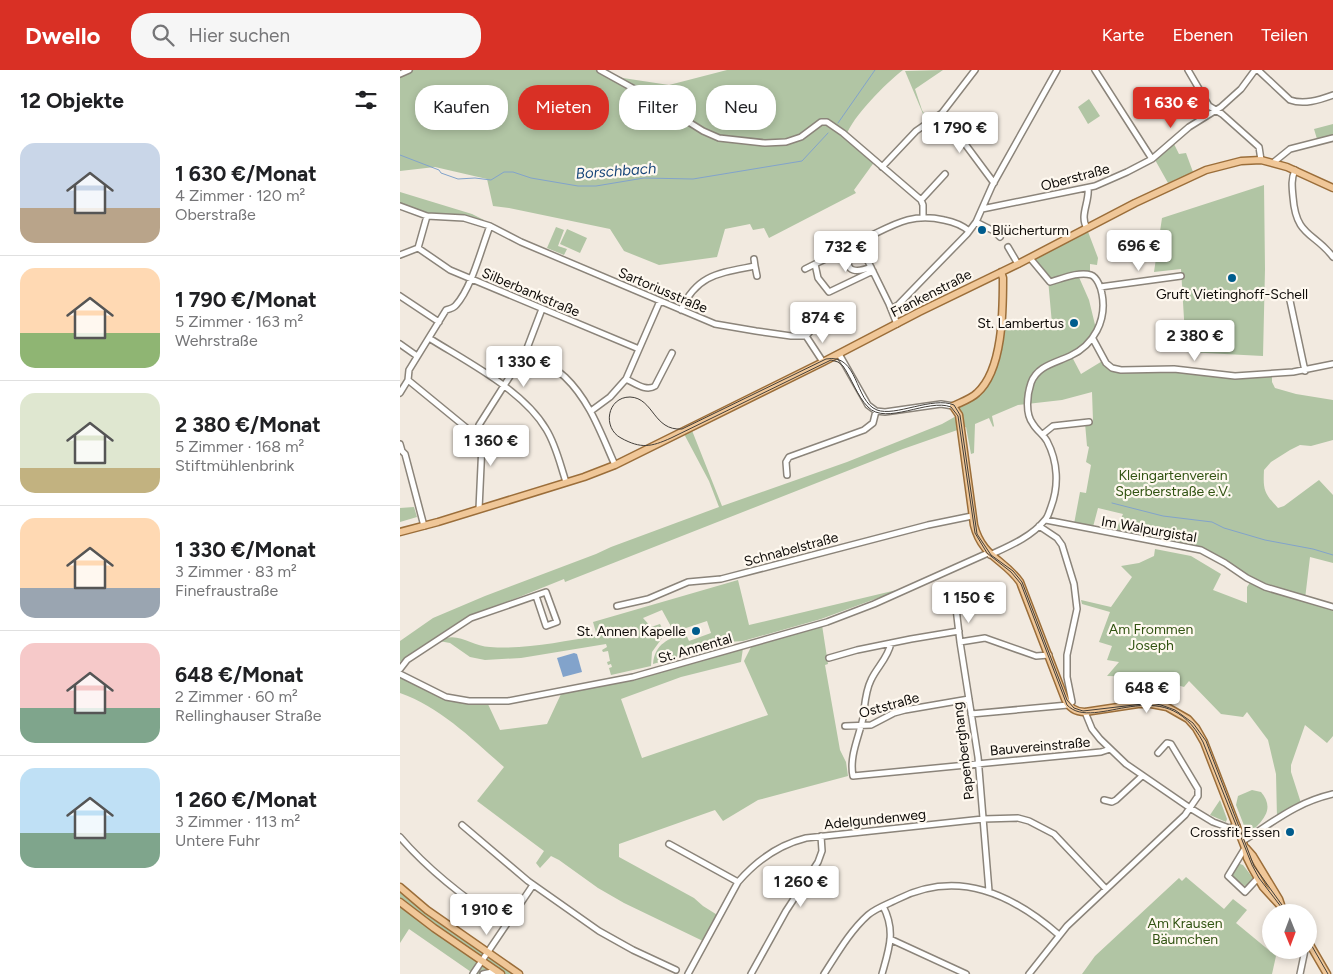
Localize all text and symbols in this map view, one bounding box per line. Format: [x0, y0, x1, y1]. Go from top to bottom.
search box [131, 13, 481, 58]
text: Dwello [25, 21, 101, 50]
icon: search [149, 21, 177, 49]
text: Hier suchen [189, 24, 290, 47]
text: Karte [1102, 24, 1144, 46]
text: Ebenen [1172, 24, 1233, 46]
text: Teilen [1261, 24, 1308, 46]
chip: Kaufen [415, 85, 508, 130]
chip: Mieten [518, 85, 609, 130]
chip: Filter [619, 85, 696, 130]
chip: Neu [706, 85, 776, 130]
icon: filters [352, 86, 380, 114]
pin: 1 630 € [1125, 87, 1217, 129]
text: 12 Objekte [20, 88, 124, 113]
text: 1 630 € [1144, 93, 1198, 112]
pin: 1 790 € [914, 112, 1006, 154]
text: 1 790 € [933, 118, 987, 137]
water label: Borschbach [575, 159, 657, 183]
street label: Oberstraße [1039, 160, 1112, 195]
text: 1 630 €/Monat [175, 161, 317, 186]
icon: home [60, 163, 120, 223]
text: 4 Zimmer · 120 m² [175, 186, 305, 205]
text: Oberstraße [175, 205, 256, 224]
place label: Blücherturm [992, 222, 1069, 239]
marker: Blücherturm [976, 224, 988, 236]
pin: 732 € [811, 230, 881, 273]
pin: 696 € [1104, 230, 1174, 272]
text: 696 € [1118, 236, 1160, 255]
text: 732 € [825, 237, 867, 256]
street label: Silberbankstraße [479, 264, 583, 321]
street label: Sartoriusstraße [616, 264, 710, 317]
street label: Frankenstraße [888, 266, 975, 321]
marker: Gruft Vietinghoff-Schell [1226, 272, 1238, 284]
place label: Gruft Vietinghoff-Schell [1156, 286, 1308, 303]
text: 1 790 €/Monat [175, 287, 317, 312]
icon: home [60, 288, 120, 348]
pin: 874 € [788, 302, 858, 344]
text: 874 € [801, 308, 845, 327]
text: 5 Zimmer · 163 m² [175, 312, 303, 331]
place label: St. Lambertus [977, 315, 1064, 332]
marker: St. Lambertus [1068, 317, 1080, 329]
pin: 2 380 € [1149, 320, 1241, 362]
text: 2 380 € [1166, 326, 1224, 345]
text: Wehrstraße [175, 331, 258, 350]
pin: 1 330 € [478, 346, 570, 388]
text: 1 330 € [497, 352, 551, 371]
text: 2 380 €/Monat [175, 412, 321, 437]
icon: home [60, 413, 120, 473]
pin: 1 360 € [445, 424, 537, 467]
text: 1 360 € [464, 431, 518, 450]
text: 5 Zimmer · 168 m² [175, 437, 304, 456]
text: Stiftmühlenbrink [175, 456, 294, 475]
park label: Kleingartenverein Sperberstraße e.V. [1115, 467, 1231, 500]
street label: Im Walpurgistal [1100, 513, 1198, 546]
street label: Schnabelstraße [742, 529, 841, 570]
text: 1 330 €/Monat [175, 537, 316, 562]
icon: home [60, 538, 120, 598]
text: 3 Zimmer · 83 m² [175, 562, 297, 581]
text: Finefraustraße [175, 581, 278, 600]
pin: 1 150 € [923, 582, 1015, 624]
text: 1 150 € [943, 588, 995, 607]
park label: Am Frommen Joseph [1109, 621, 1193, 654]
place label: St. Annen Kapelle [576, 623, 686, 640]
marker: St. Annen Kapelle [690, 625, 702, 637]
street label: St. Annental [656, 630, 734, 667]
text: 648 €/Monat [175, 662, 304, 687]
icon: home [60, 663, 120, 723]
pin: 648 € [1112, 672, 1182, 714]
text: 648 € [1125, 678, 1169, 697]
text: 2 Zimmer · 60 m² [175, 687, 298, 706]
street label: Oststraße [857, 689, 922, 722]
street label: Papenberghang [949, 701, 978, 801]
text: Rellinghauser Straße [175, 706, 322, 725]
street label: Bauvereinstraße [989, 734, 1091, 759]
text: 1 260 €/Monat [175, 787, 317, 812]
icon: home [60, 788, 120, 848]
street label: Adelgundenweg [823, 806, 927, 833]
text: 3 Zimmer · 113 m² [175, 812, 300, 831]
place label: Crossfit Essen [1190, 824, 1280, 841]
marker: Crossfit Essen [1284, 826, 1296, 838]
text: Untere Fuhr [175, 831, 260, 850]
pin: 1 260 € [755, 866, 847, 908]
text: 1 260 € [774, 872, 828, 891]
pin: 1 910 € [441, 894, 533, 936]
text: 1 910 € [461, 900, 513, 919]
north arrow [1262, 904, 1318, 959]
map controls [1262, 904, 1317, 959]
park label: Am Krausen Bäumchen [1147, 915, 1223, 948]

